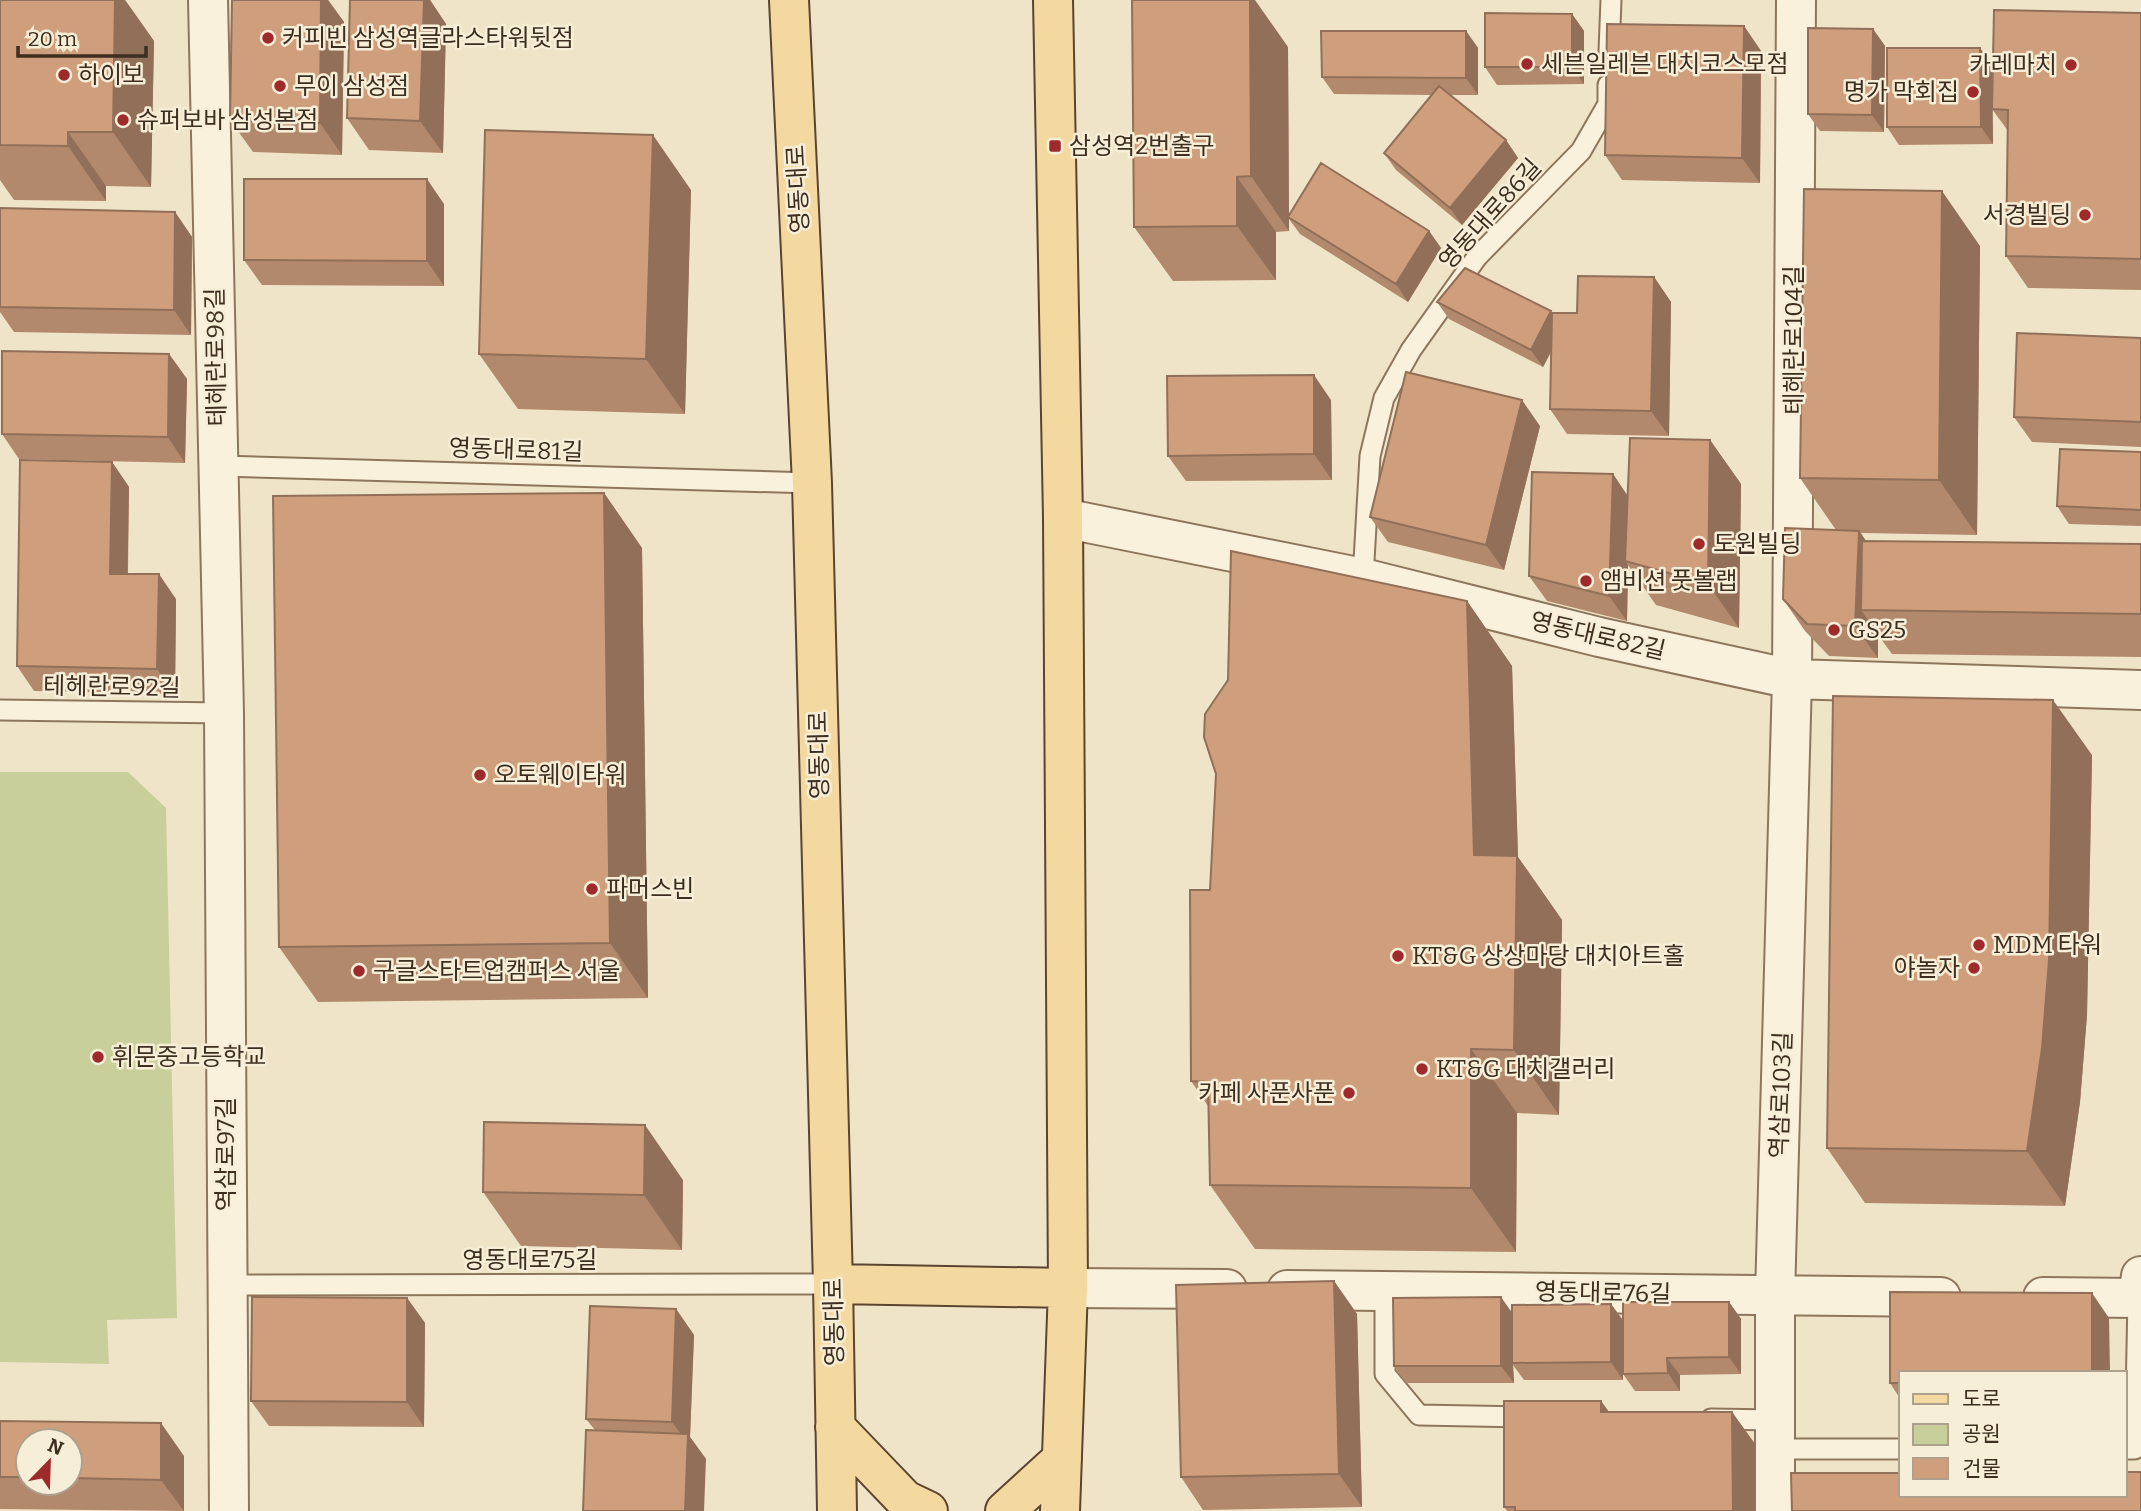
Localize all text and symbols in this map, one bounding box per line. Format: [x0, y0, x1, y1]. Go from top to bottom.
scale bar [18, 14, 145, 58]
place label: 커피빈 삼성역글라스타워뒷점 [282, 24, 574, 52]
text: 20 m [28, 26, 77, 52]
marker: 커피빈 삼성역글라스타워뒷점 [260, 30, 276, 46]
place label: 세븐일레븐 대치코스모점 [1541, 50, 1789, 78]
place label: 카레마치 [1969, 51, 2057, 79]
marker: 세븐일레븐 대치코스모점 [1519, 56, 1535, 72]
marker: 카레마치 [2063, 57, 2079, 73]
place label: 하이보 [78, 61, 144, 89]
marker: 하이보 [56, 67, 72, 83]
place label: 무이 삼성점 [294, 72, 409, 100]
marker: 무이 삼성점 [272, 78, 288, 94]
place label: 명가 막회집 [1844, 78, 1959, 106]
marker: 명가 막회집 [1965, 84, 1981, 100]
place label: 슈퍼보바 삼성본점 [137, 106, 318, 134]
marker: 슈퍼보바 삼성본점 [115, 112, 131, 128]
place label: 삼성역2번출구 [1069, 132, 1215, 160]
marker: 삼성역2번출구 [1047, 138, 1063, 154]
street label: 영동대로 [782, 144, 814, 234]
street label: 영동대로86길 [1433, 153, 1547, 275]
place label: 서경빌딩 [1983, 201, 2071, 229]
marker: 서경빌딩 [2077, 207, 2093, 223]
street label: 테헤란로104길 [1780, 265, 1808, 415]
street label: 테헤란로98길 [201, 287, 231, 427]
street label: 영동대로81길 [448, 434, 584, 466]
place label: 도원빌딩 [1713, 530, 1801, 558]
marker: 도원빌딩 [1691, 536, 1707, 552]
place label: 앰비션 풋볼랩 [1600, 567, 1737, 595]
marker: 앰비션 풋볼랩 [1578, 573, 1594, 589]
street label: 영동대로82길 [1528, 607, 1668, 665]
place label: GS25 [1848, 616, 1906, 644]
marker: GS25 [1826, 622, 1842, 638]
street label: 테헤란로92길 [43, 672, 181, 702]
street label: 영동대로 [804, 711, 834, 799]
place label: 오토웨이타워 [494, 761, 626, 789]
marker: 오토웨이타워 [472, 767, 488, 783]
place label: 파머스빈 [606, 875, 694, 903]
marker: 파머스빈 [584, 881, 600, 897]
place label: MDM 타워 [1993, 931, 2102, 959]
marker: MDM 타워 [1971, 937, 1987, 953]
place label: KT&G 상상마당 대치아트홀 [1412, 942, 1685, 970]
marker: KT&G 상상마당 대치아트홀 [1390, 948, 1406, 964]
place label: 야놀자 [1894, 954, 1960, 982]
place label: 구글스타트업캠퍼스 서울 [373, 957, 621, 985]
marker: 야놀자 [1966, 960, 1982, 976]
marker: 구글스타트업캠퍼스 서울 [351, 963, 367, 979]
street label: 역삼로103길 [1765, 1031, 1797, 1159]
place label: 휘문중고등학교 [112, 1043, 267, 1071]
marker: 휘문중고등학교 [90, 1049, 106, 1065]
place label: KT&G 대치갤러리 [1436, 1055, 1616, 1083]
marker: KT&G 대치갤러리 [1414, 1061, 1430, 1077]
place label: 카페 사푼사푼 [1198, 1079, 1335, 1107]
marker: 카페 사푼사푼 [1341, 1085, 1357, 1101]
street label: 역삼로97길 [212, 1097, 240, 1211]
street label: 영동대로75길 [463, 1246, 597, 1274]
street label: 영동대로 [819, 1278, 849, 1366]
street label: 영동대로76길 [1535, 1278, 1671, 1308]
legend [1899, 1371, 2127, 1497]
text: 도로 [1962, 1386, 2001, 1412]
text: 공원 [1962, 1421, 2001, 1447]
north arrow [14, 1427, 84, 1497]
text: N [44, 1433, 67, 1460]
text: 건물 [1962, 1456, 2001, 1482]

